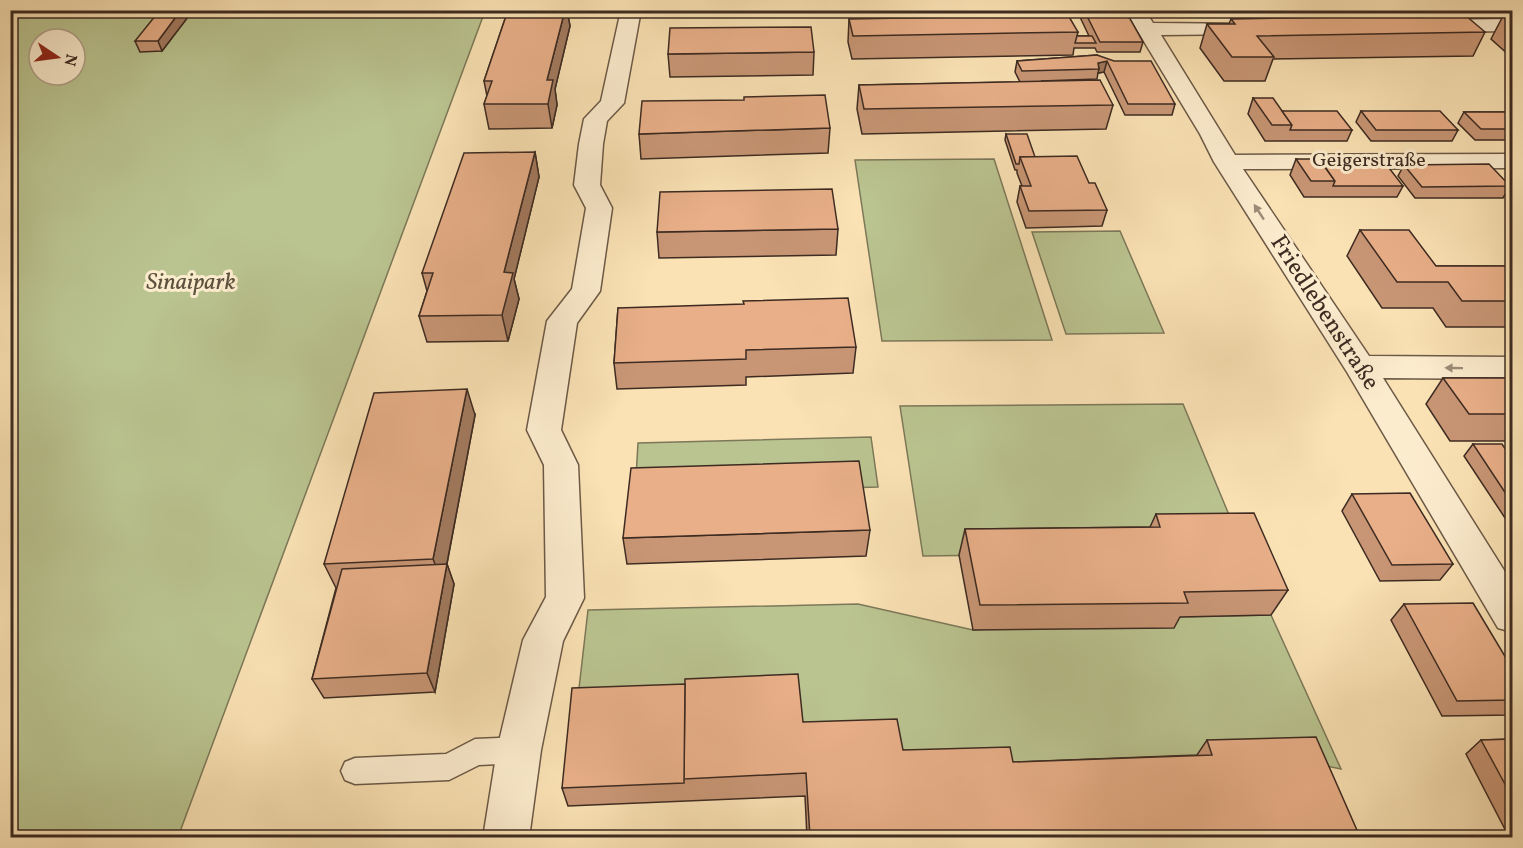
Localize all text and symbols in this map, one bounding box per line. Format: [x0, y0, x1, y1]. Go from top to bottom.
north arrow [27, 27, 87, 87]
text: N [58, 52, 82, 68]
street label: Geigerstraße [1312, 147, 1426, 175]
one-way arrow [1253, 205, 1265, 221]
street label: Friedlebenstraße [1261, 229, 1387, 397]
park label: Sinaipark [146, 266, 236, 300]
one-way arrow [1445, 363, 1464, 373]

